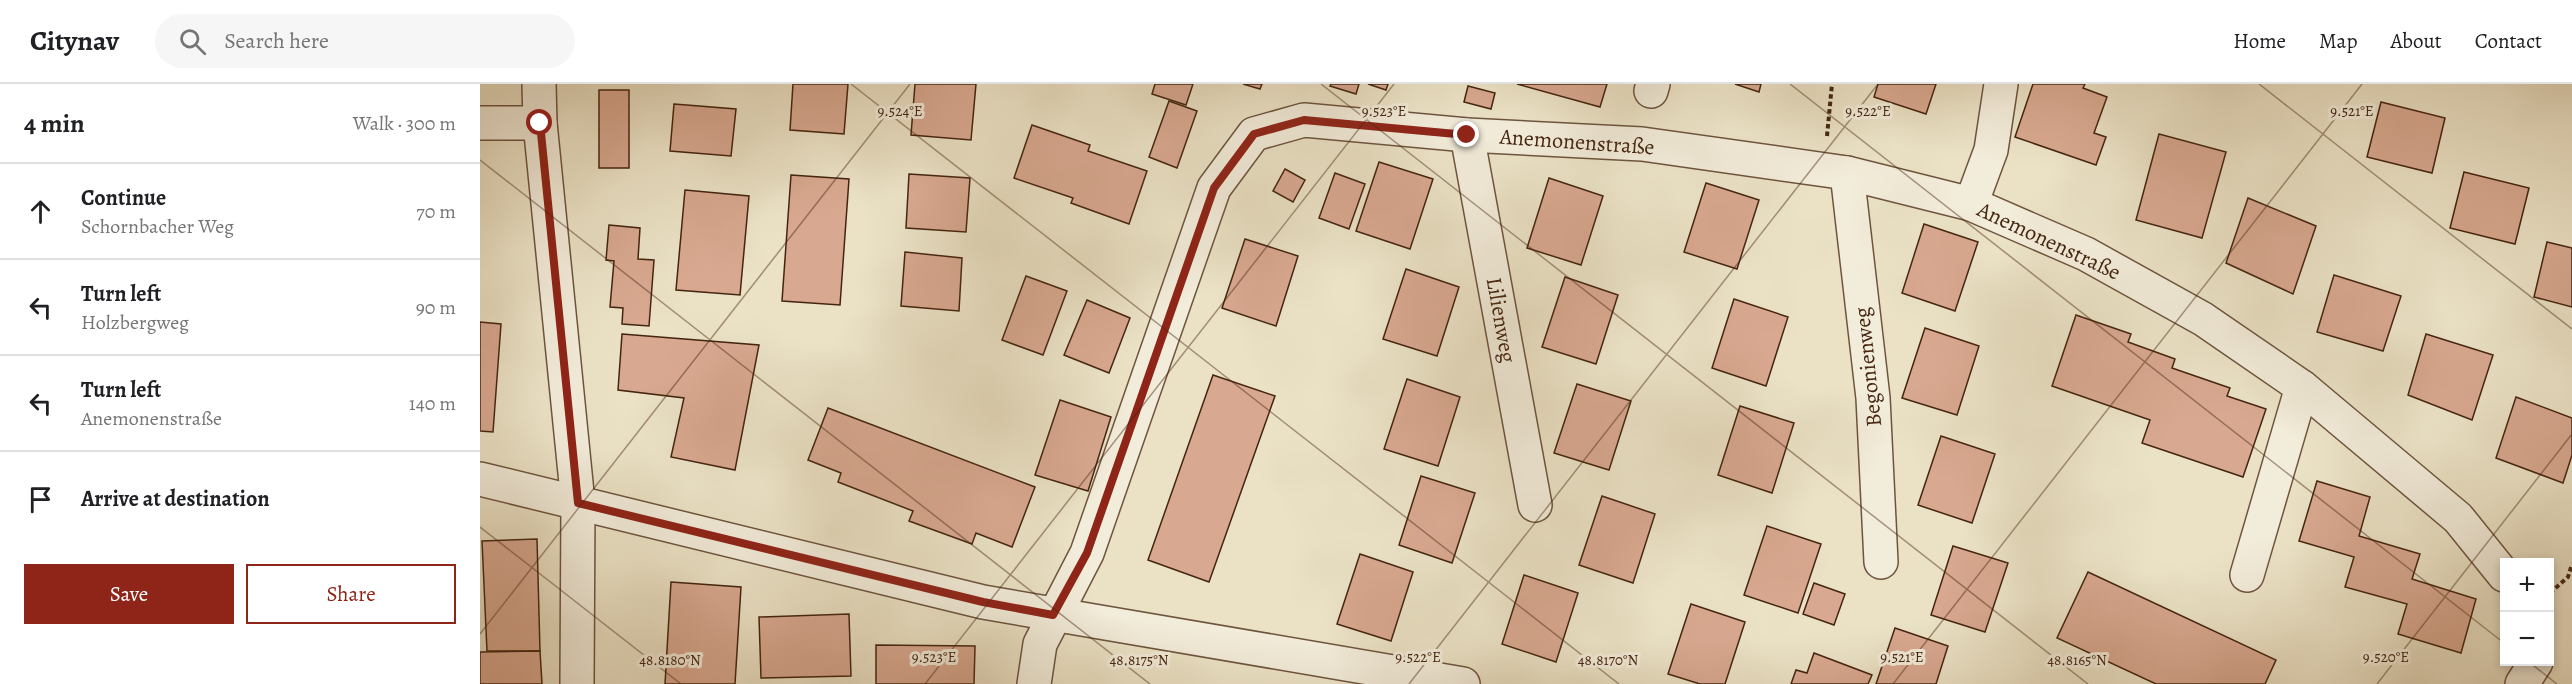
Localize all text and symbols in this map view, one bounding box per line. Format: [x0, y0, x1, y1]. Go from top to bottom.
search box [155, 14, 575, 68]
text: Citynav [30, 22, 119, 60]
icon: search [176, 25, 209, 58]
text: Search here [224, 26, 329, 56]
text: Home [2233, 27, 2286, 55]
text: Map [2319, 27, 2357, 55]
text: About [2390, 27, 2442, 55]
text: Contact [2475, 27, 2542, 55]
text: 9.524°E [877, 101, 923, 121]
text: 9.523°E [1362, 101, 1406, 121]
text: 9.522°E [1845, 101, 1891, 121]
text: 9.521°E [2330, 101, 2374, 121]
text: 4 min [24, 106, 85, 141]
route start [526, 109, 552, 135]
text: Walk · 300 m [353, 110, 456, 137]
route end [1453, 121, 1479, 147]
street label: Anemonenstraße [1498, 122, 1655, 162]
text: Continue [81, 183, 166, 213]
street label: Anemonenstraße [1972, 194, 2126, 287]
icon: ahead [24, 195, 57, 228]
text: 70 m [416, 198, 456, 225]
text: Schornbacher Weg [81, 213, 234, 240]
street label: Lilienweg [1479, 275, 1523, 365]
text: Turn left [81, 279, 161, 309]
icon: left [24, 291, 57, 324]
text: 90 m [416, 294, 456, 321]
street label: Begonienweg [1847, 306, 1889, 428]
text: Holzbergweg [81, 309, 189, 336]
text: Turn left [81, 375, 161, 405]
icon: left [24, 387, 57, 420]
text: 140 m [409, 390, 456, 417]
text: Anemonenstraße [81, 405, 222, 432]
icon: arrive [24, 483, 57, 516]
text: Arrive at destination [81, 484, 270, 514]
map controls [2500, 558, 2554, 666]
button: + [2500, 558, 2554, 612]
button: Save [24, 564, 234, 624]
button: Share [246, 564, 456, 624]
button: − [2500, 612, 2554, 666]
text: 9.523°E [912, 647, 956, 667]
text: 9.522°E [1395, 647, 1441, 667]
text: 9.521°E [1880, 647, 1924, 667]
text: 9.520°E [2363, 647, 2409, 667]
text: 48.8180°N [639, 650, 701, 670]
text: 48.8175°N [1109, 650, 1169, 670]
text: 48.8170°N [1578, 650, 1639, 670]
text: 48.8165°N [2047, 650, 2107, 670]

